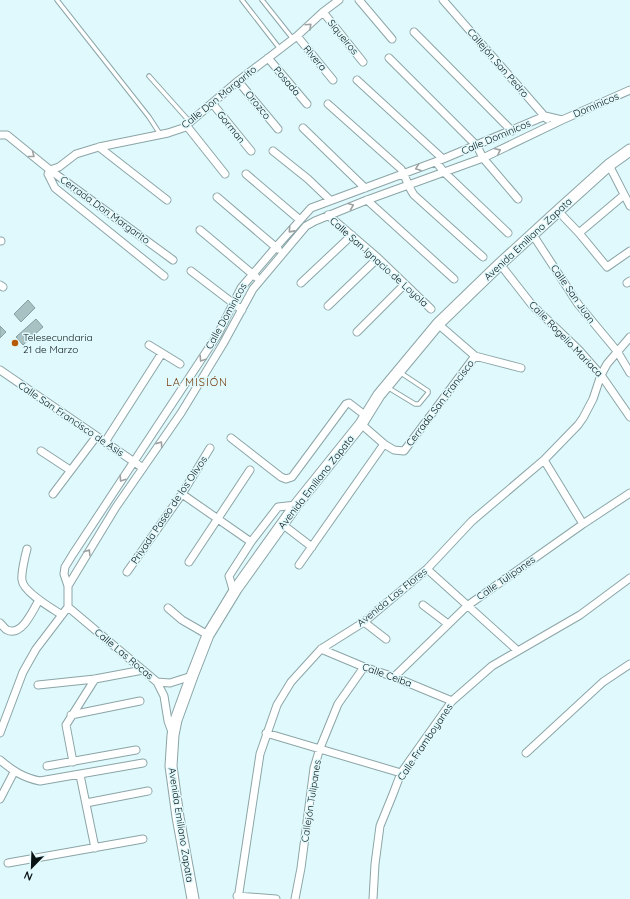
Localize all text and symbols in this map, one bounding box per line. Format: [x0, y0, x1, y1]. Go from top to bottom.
street label: Siqueiros [325, 17, 361, 58]
one-way arrow [304, 23, 312, 31]
street label: Callejón San Pedro [464, 26, 532, 100]
street label: Rivera [301, 43, 329, 73]
street label: Calle Don Margarito [179, 63, 259, 131]
street label: Posada [271, 63, 303, 99]
street label: Orozco [243, 88, 273, 122]
street label: Dominicos [571, 89, 621, 120]
street label: Gorman [214, 108, 248, 146]
street label: Calle Dominicos [459, 116, 533, 157]
one-way arrow [494, 148, 502, 156]
one-way arrow [28, 151, 35, 158]
one-way arrow [415, 164, 422, 172]
street label: Cerrada Don Margarito [57, 173, 153, 247]
street label: Avenida Emiliano Zapata [481, 195, 575, 283]
one-way arrow [347, 203, 354, 211]
street label: Calle San Ignacio de Loyola [327, 214, 431, 310]
one-way arrow [288, 225, 296, 233]
street label: Calle San Juan [548, 262, 598, 326]
street label: Calle Dominicos [202, 280, 250, 351]
street label: Calle Rogelio Mariaca [526, 298, 606, 380]
place label: Telesecundaria 21 de Marzo [23, 331, 93, 356]
marker: Telesecundaria 21 de Marzo [10, 338, 20, 348]
one-way arrow [199, 355, 206, 362]
street label: Cerrada San Francisco [403, 357, 477, 449]
district label: LA MISIÓN [166, 375, 228, 389]
street label: Calle San Francisco de Asis [15, 379, 127, 460]
street label: Avenida Emiliano Zapata [275, 432, 357, 532]
one-way arrow [155, 441, 162, 448]
street label: Privada Paseo de los Olivos [128, 453, 210, 566]
one-way arrow [119, 475, 127, 482]
one-way arrow [83, 549, 91, 556]
street label: Calle Tulipanes [474, 553, 538, 603]
street label: Avenida Las Flores [354, 565, 430, 629]
street label: Calle Las Rocas [92, 626, 156, 683]
street label: Calle Ceiba [360, 660, 414, 690]
street label: Calle Framboyanes [394, 701, 456, 783]
street label: Callejón Tulipanes [298, 759, 324, 843]
street label: Avenida Emiliano Zapata [166, 767, 196, 883]
north arrow [12, 847, 52, 887]
text: N [22, 868, 35, 884]

